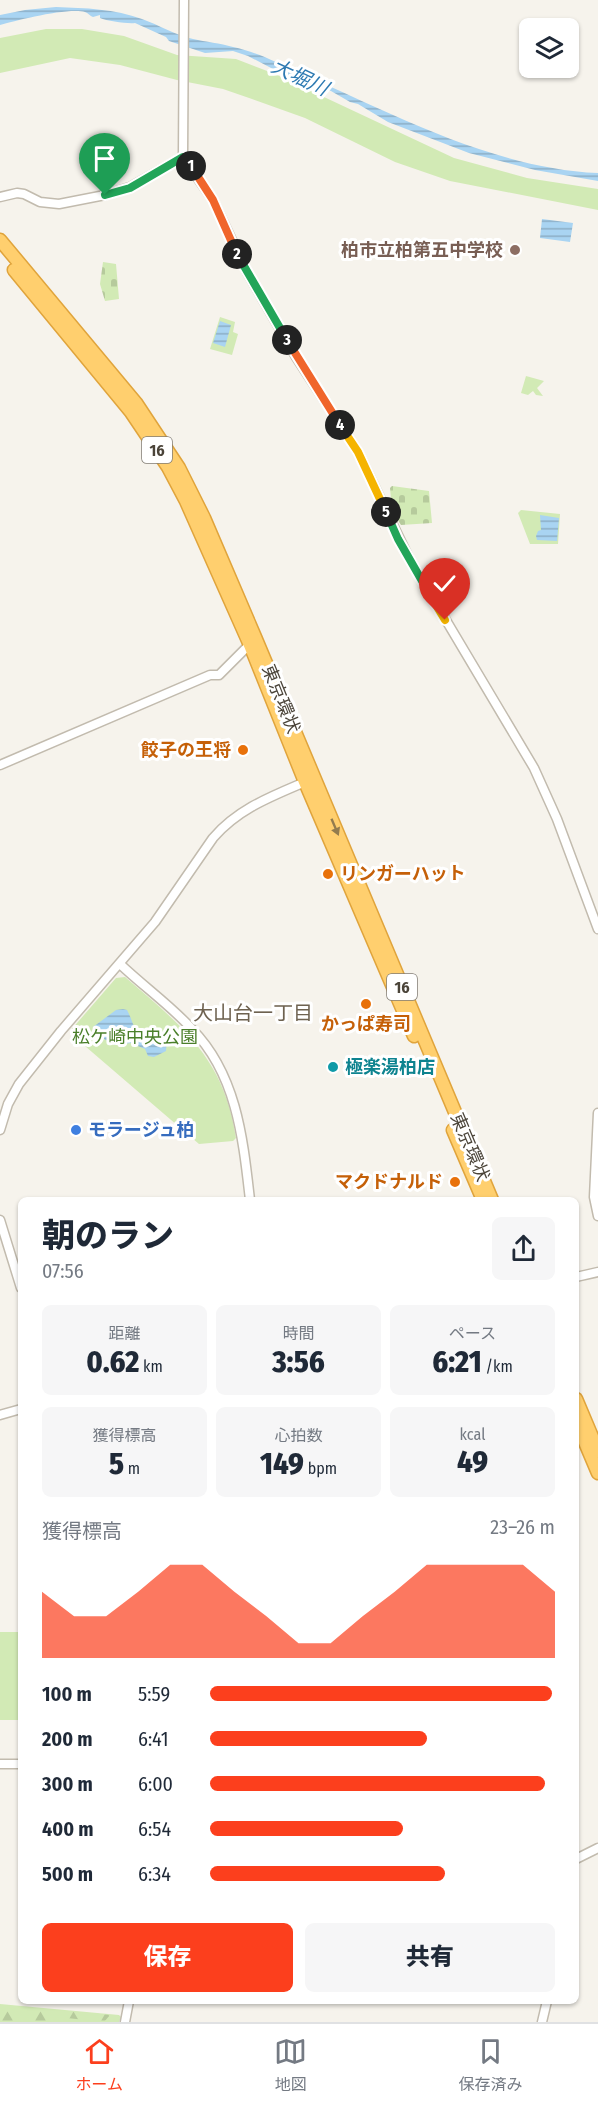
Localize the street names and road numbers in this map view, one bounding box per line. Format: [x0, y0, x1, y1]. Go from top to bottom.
road number: 16 [142, 437, 172, 463]
street label: 東京環状 [257, 662, 305, 736]
road number: 16 [387, 974, 417, 1000]
street label: 東京環状 [446, 1110, 494, 1184]

